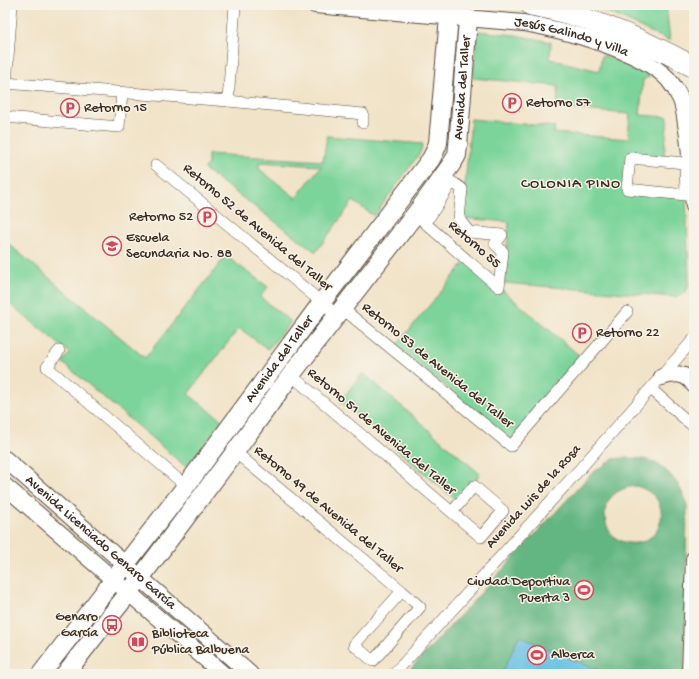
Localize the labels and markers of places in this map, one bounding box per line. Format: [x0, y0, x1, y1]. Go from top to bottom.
parking icon: Retorno 57 [501, 92, 523, 114]
place label: Retorno 57 [526, 95, 591, 112]
parking icon: Retorno 15 [59, 97, 81, 119]
place label: Retorno 15 [84, 100, 147, 117]
parking icon: Retorno 52 [196, 206, 218, 228]
place label: Retorno 52 [129, 209, 193, 226]
place label: Escuela Secundaria No. 88 [126, 230, 233, 263]
school or university icon: Escuela Secundaria No. 88 [101, 235, 123, 257]
parking icon: Retorno 22 [571, 322, 593, 344]
place label: Retorno 22 [596, 325, 660, 342]
place label: Ciudad Deportiva Puerta 3 [467, 574, 571, 607]
sports icon: Ciudad Deportiva Puerta 3 [573, 579, 595, 601]
place label: Genaro García [55, 609, 99, 642]
bus stop icon: Genaro García [101, 614, 123, 636]
place label: Biblioteca Pública Balbuena [151, 626, 250, 659]
library icon: Biblioteca Pública Balbuena [127, 631, 149, 653]
sports icon: Alberca [526, 644, 548, 666]
place label: Alberca [551, 647, 596, 664]

